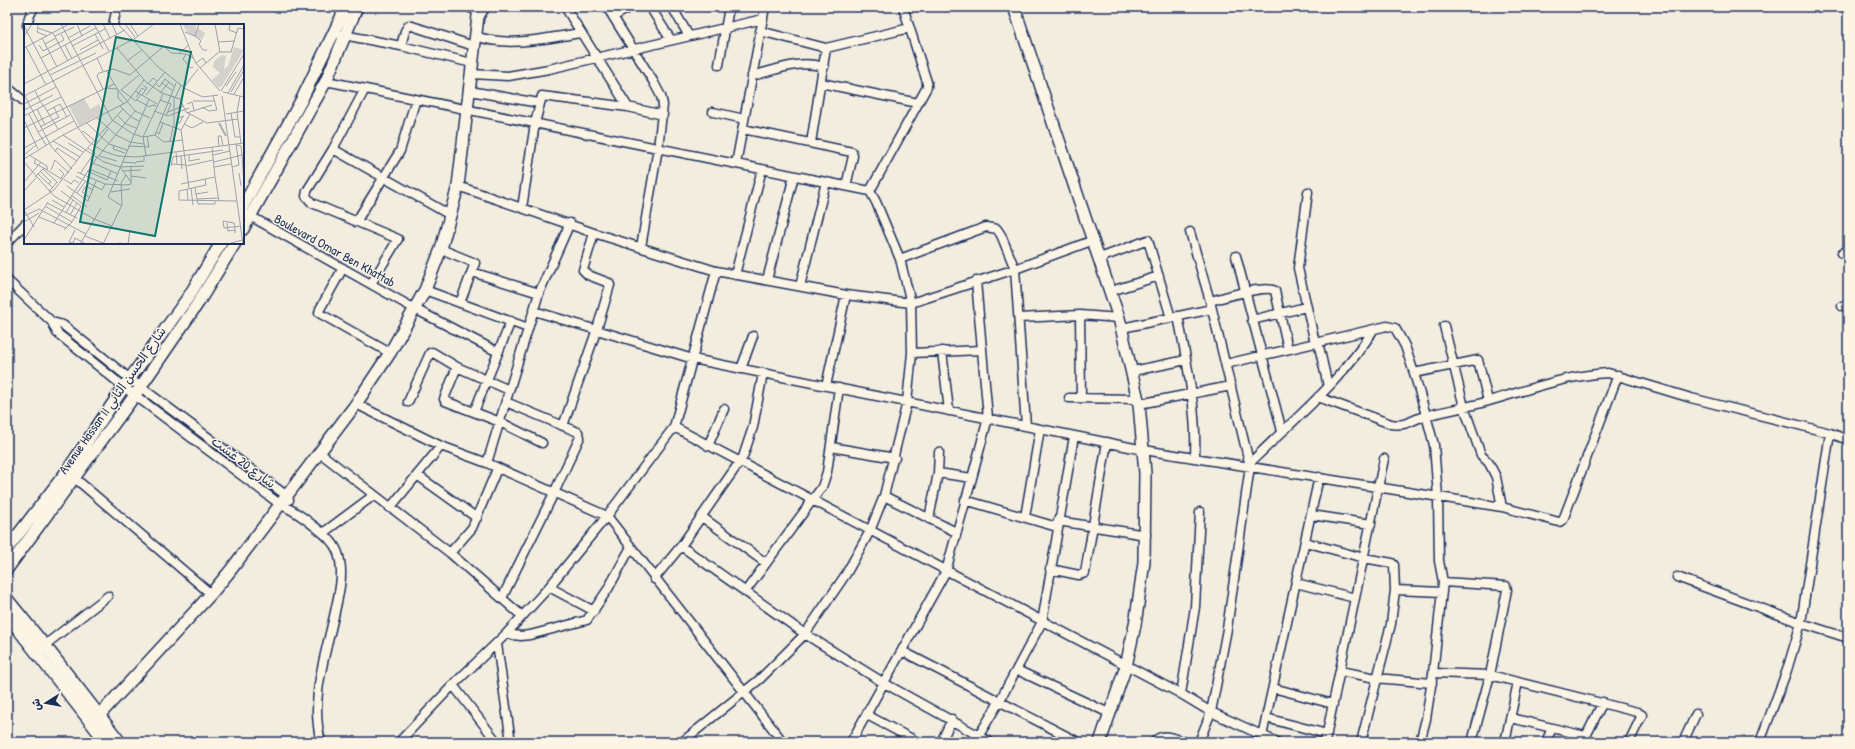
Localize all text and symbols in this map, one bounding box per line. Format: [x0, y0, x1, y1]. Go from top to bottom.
inset map [24, 24, 244, 244]
street label: Boulevard Omar Ben Khattab [271, 209, 399, 291]
street label: Avenue Hassan II شارع الحسن الثاني [54, 323, 172, 479]
street label: شارع 20 غشت [208, 432, 280, 493]
north arrow [26, 683, 66, 723]
text: ش [28, 698, 44, 712]

